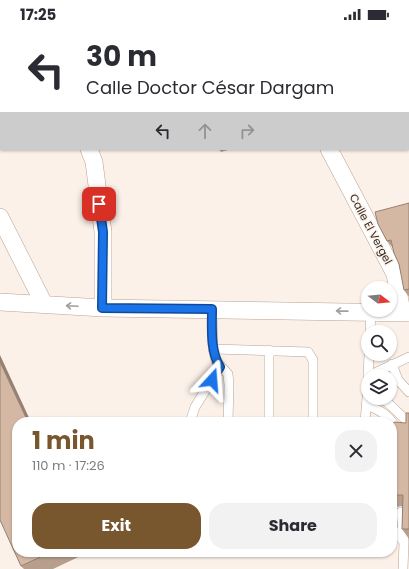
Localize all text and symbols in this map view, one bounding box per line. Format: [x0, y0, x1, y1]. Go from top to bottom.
text: 17:25 [20, 4, 56, 25]
text: 30 m [86, 37, 157, 76]
icon: left [20, 44, 72, 96]
text: Calle Doctor César Dargam [86, 75, 334, 100]
icon: left [152, 120, 174, 142]
icon: ahead [194, 120, 216, 142]
icon: right [236, 120, 258, 142]
pin [82, 187, 116, 221]
street label: Calle El Vergel [346, 191, 396, 267]
icon: arrive [88, 193, 110, 215]
north arrow [361, 281, 397, 317]
map controls [361, 281, 397, 405]
one-way arrow [66, 302, 79, 310]
one-way arrow [336, 308, 349, 315]
button: search [361, 325, 397, 361]
position arrow [191, 359, 233, 401]
button: layers [361, 369, 397, 405]
text: 1 min [32, 424, 95, 457]
button: close [335, 430, 377, 472]
text: 110 m · 17:26 [32, 456, 105, 475]
button: Exit [32, 503, 201, 549]
button: Share [209, 503, 377, 549]

